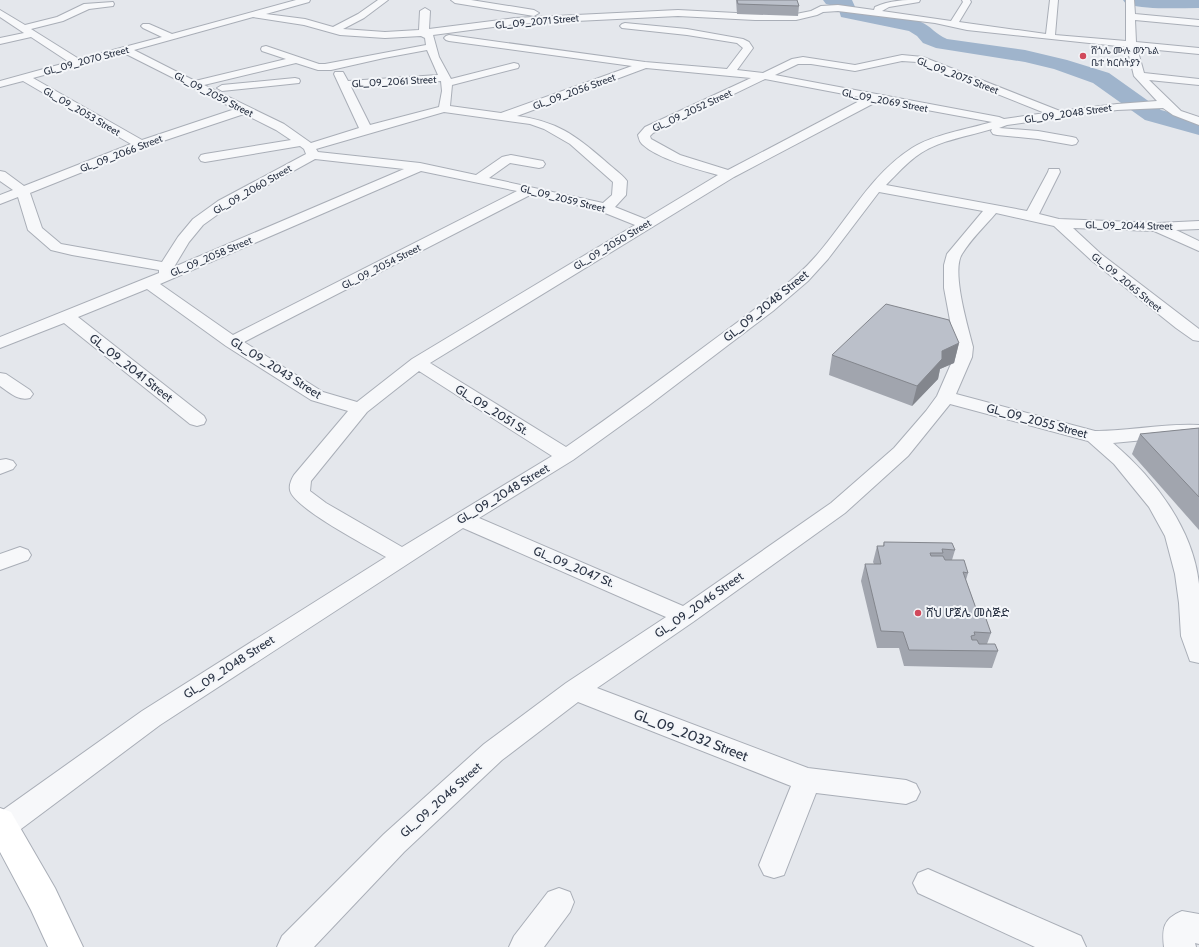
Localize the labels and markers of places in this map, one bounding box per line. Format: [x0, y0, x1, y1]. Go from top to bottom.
place label: ሸጎሌ ሙሉ ወንጌል ቤተ ክርስትያን [1091, 44, 1159, 69]
marker: ሸጎሌ ሙሉ ወንጌል ቤተ ክርስትያን [1078, 51, 1088, 61]
place label: ሸህ ሆጀሌ መስጅድ [926, 605, 1010, 620]
marker: ሸህ ሆጀሌ መስጅድ [913, 608, 923, 618]

